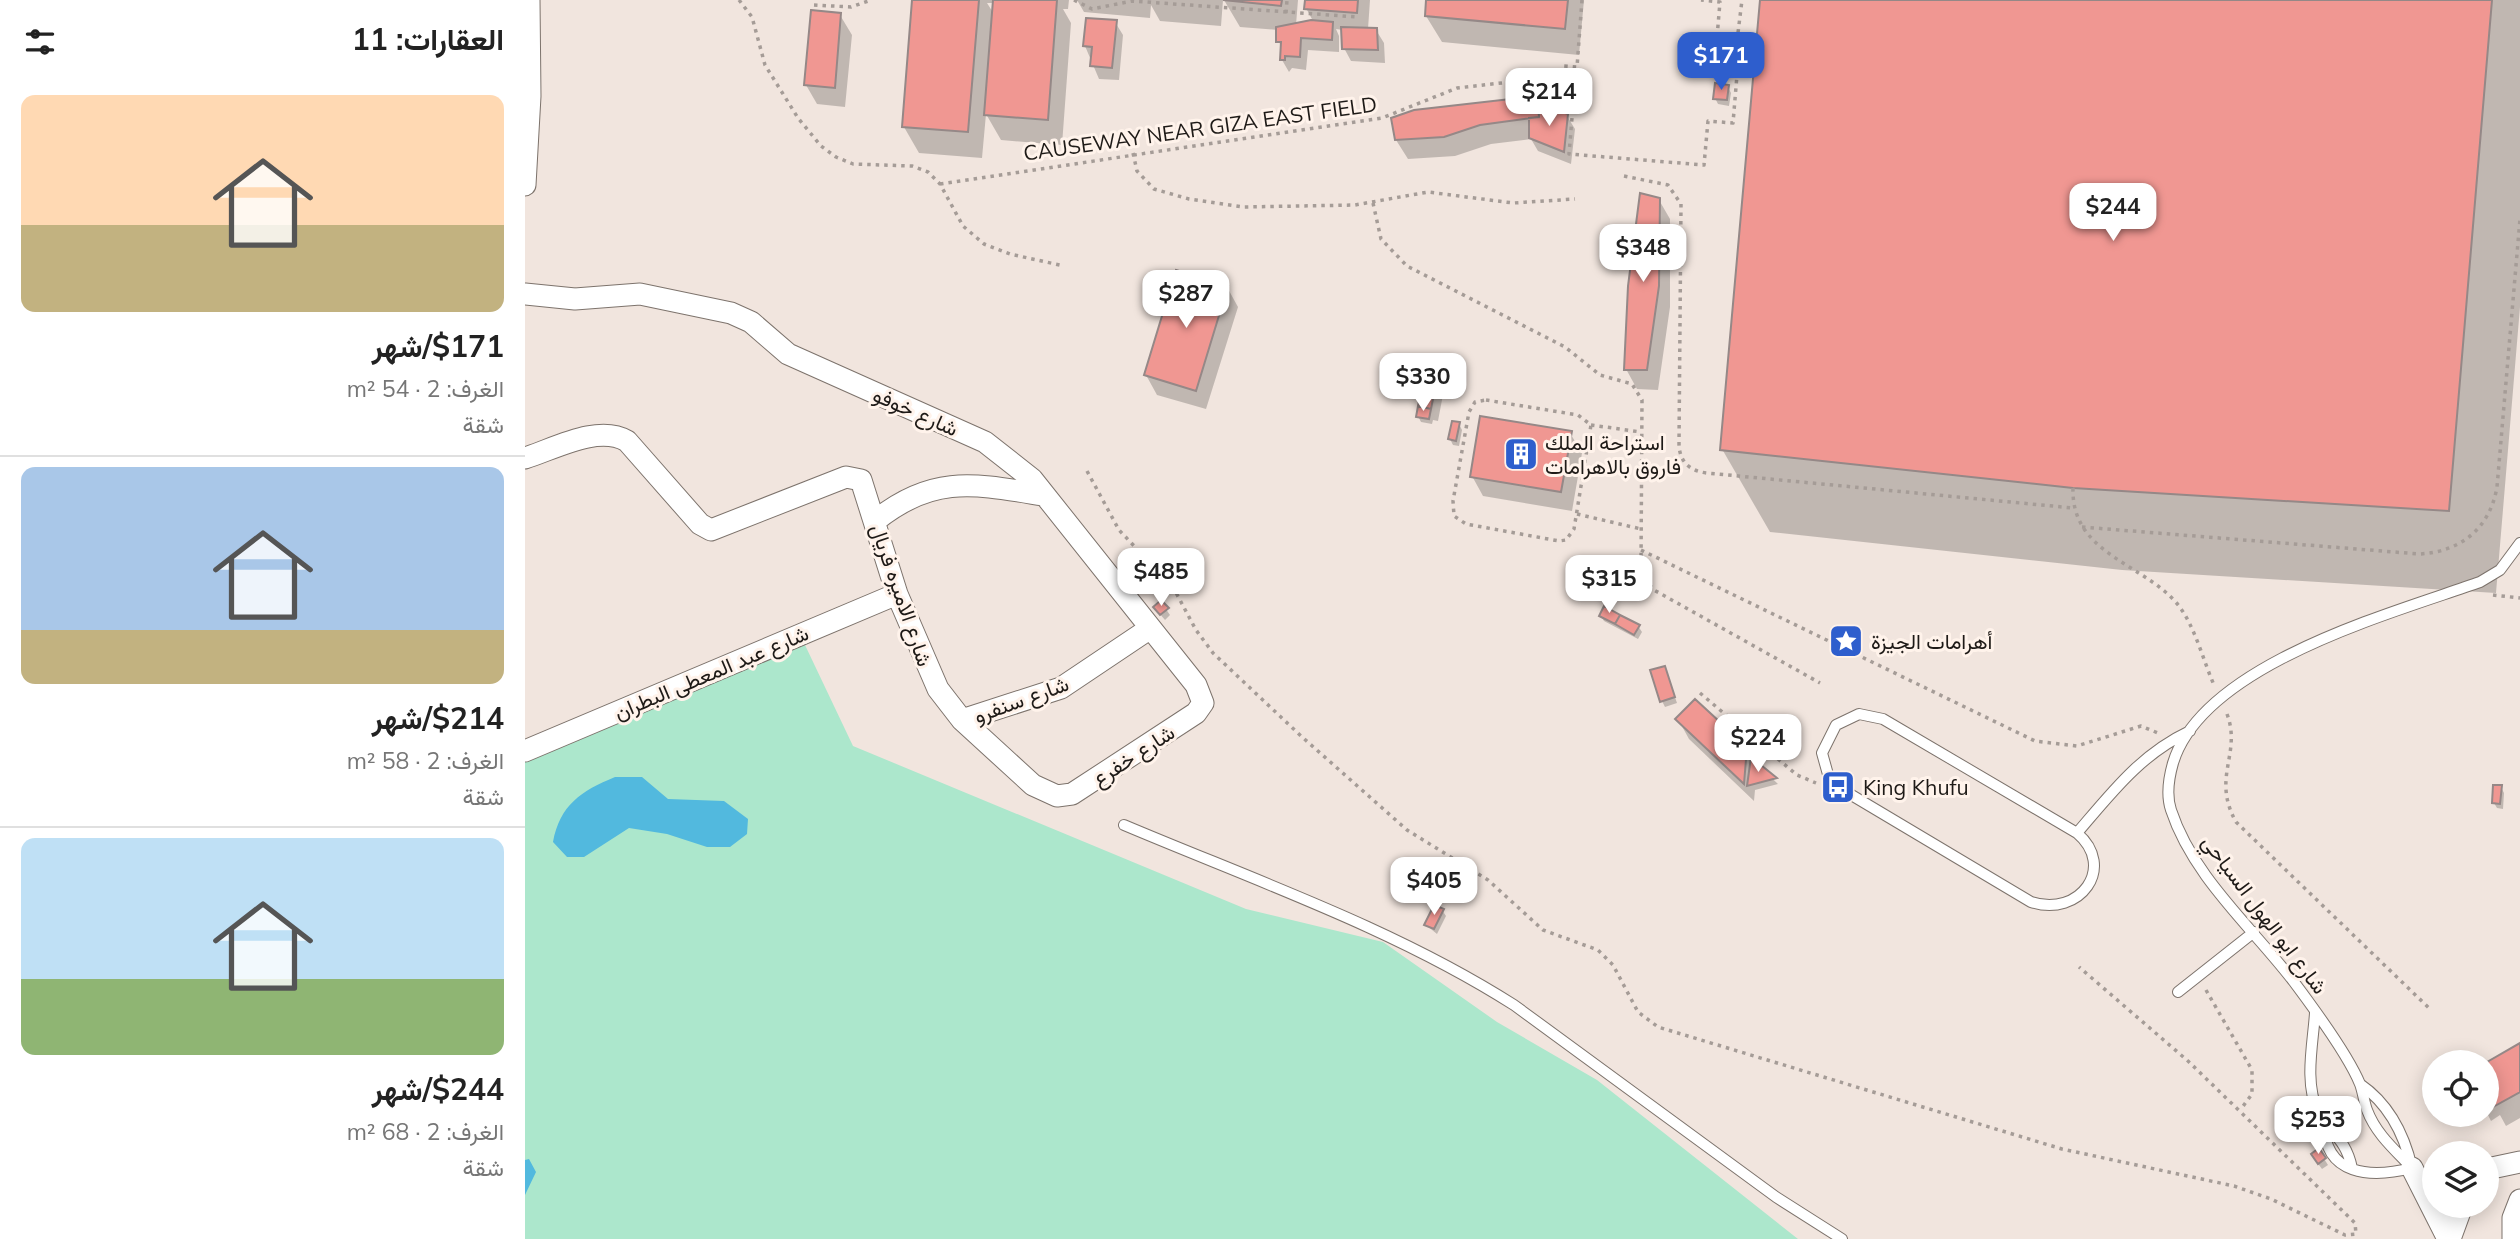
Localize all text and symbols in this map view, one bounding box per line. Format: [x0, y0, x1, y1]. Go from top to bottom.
text: العقارات: 11 [352, 20, 504, 58]
icon: filters [21, 23, 59, 61]
pin: $171 [1680, 32, 1762, 92]
text: $171 [1693, 40, 1749, 69]
pin: $214 [1508, 68, 1590, 128]
text: $214 [1521, 76, 1577, 105]
street label: CAUSEWAY NEAR GIZA EAST FIELD [1022, 90, 1378, 166]
icon: home [200, 140, 326, 266]
pin: $244 [2072, 184, 2154, 243]
text: $244 [2085, 191, 2141, 220]
pin: $348 [1602, 224, 1684, 284]
text: $348 [1615, 232, 1671, 261]
pin: $287 [1145, 270, 1227, 330]
text: $287 [1158, 278, 1214, 307]
text: $171/شهر [372, 327, 504, 365]
pin: $330 [1382, 354, 1464, 413]
text: $330 [1395, 361, 1451, 390]
text: الغرف: 2 · 54 m² [347, 374, 504, 403]
street label: شارع خوفو [869, 381, 962, 443]
text: شقة [462, 410, 504, 439]
place label: استراحة الملك فاروق بالاهرامات [1545, 429, 1681, 480]
building icon: استراحة الملك فاروق بالاهرامات [1502, 435, 1540, 473]
icon: home [200, 512, 326, 638]
street label: شارع الاميره فريال [864, 520, 939, 670]
pin: $485 [1120, 548, 1202, 608]
text: $485 [1133, 556, 1189, 585]
pin: $315 [1568, 556, 1650, 615]
text: $315 [1581, 563, 1637, 592]
street label: شارع عبد المعطى البطران [610, 619, 813, 727]
place icon: أهرامات الجيزة [1827, 622, 1865, 660]
place label: أهرامات الجيزة [1871, 628, 1993, 655]
street label: شارع سنفرو [970, 670, 1073, 730]
text: $214/شهر [372, 699, 504, 737]
pin: $224 [1717, 714, 1799, 774]
street label: شارع خفرع [1087, 719, 1180, 793]
text: $224 [1730, 722, 1786, 751]
text: الغرف: 2 · 58 m² [347, 746, 504, 775]
bus stop icon: King Khufu [1819, 768, 1857, 806]
place label: King Khufu [1863, 774, 1969, 800]
text: شقة [462, 782, 504, 811]
street label: شارع ابو الهول السياحي [2193, 829, 2333, 1002]
pin: $405 [1393, 858, 1475, 917]
text: $405 [1406, 865, 1462, 894]
icon: home [200, 883, 326, 1009]
map controls [2422, 1050, 2499, 1218]
button: locate [2422, 1050, 2499, 1127]
text: $244/شهر [372, 1070, 504, 1108]
pin: $253 [2277, 1096, 2359, 1156]
text: $253 [2290, 1104, 2346, 1133]
text: الغرف: 2 · 68 m² [347, 1117, 504, 1146]
button: layers [2422, 1141, 2499, 1218]
text: شقة [462, 1153, 504, 1182]

